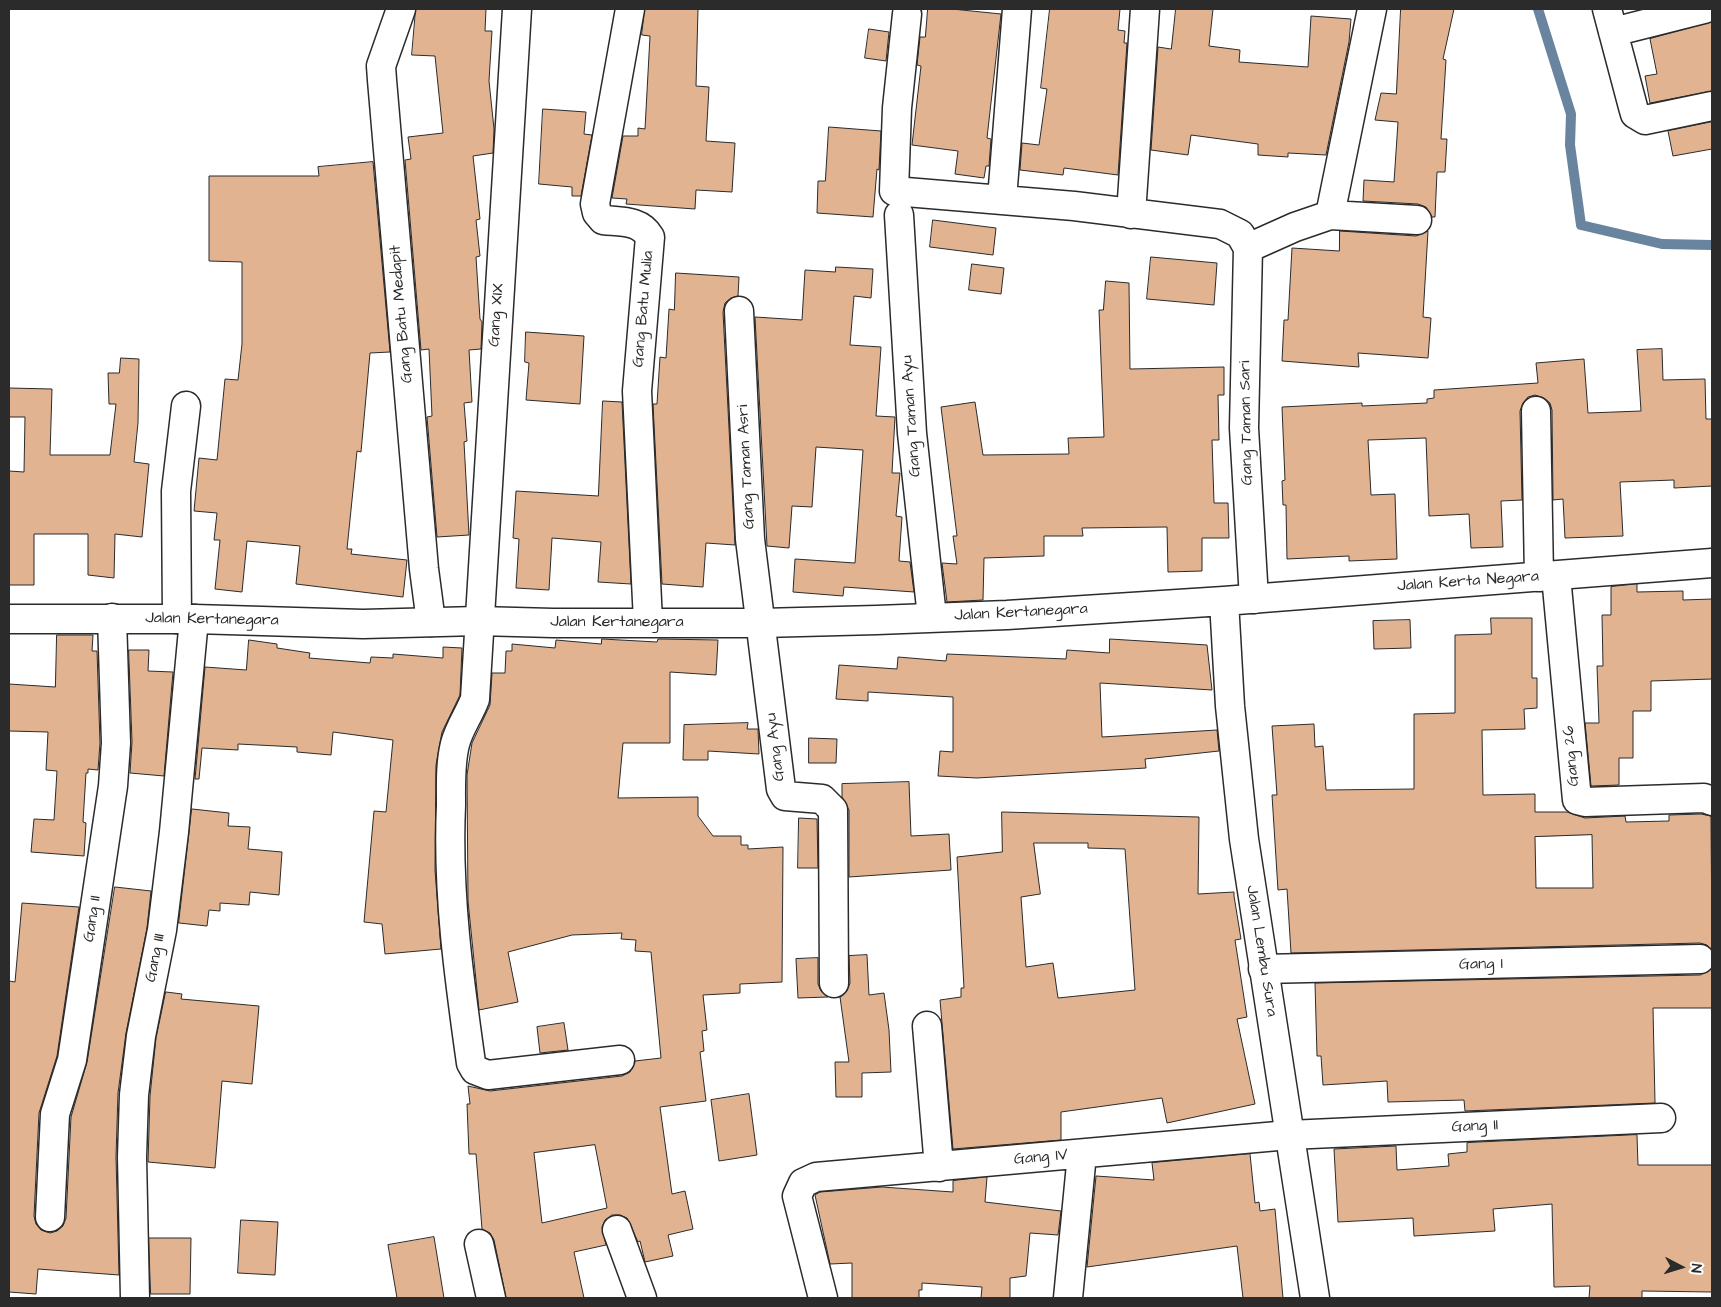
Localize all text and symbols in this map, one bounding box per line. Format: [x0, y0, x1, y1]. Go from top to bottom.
street label: Gang Batu Medapit [386, 244, 418, 384]
street label: Gang Batu Mulia [629, 250, 659, 368]
street label: Gang XIX [485, 283, 509, 347]
street label: Gang Taman Ayu [898, 354, 926, 478]
street label: Gang Taman Sari [1236, 361, 1258, 485]
street label: Gang Taman Asri [734, 404, 760, 530]
street label: Jalan Kerta Negara [1397, 567, 1539, 597]
street label: Jalan Kertanegara [954, 600, 1088, 626]
street label: Jalan Kertanegara [145, 609, 279, 631]
street label: Jalan Kertanegara [550, 613, 684, 633]
street label: Gang Ayu [762, 712, 790, 782]
street label: Gang 26 [1560, 725, 1584, 787]
street label: Jalan Lembu Sura [1241, 884, 1281, 1018]
street label: Gang II [80, 894, 106, 944]
street label: Gang III [142, 932, 170, 984]
street label: Gang I [1459, 955, 1503, 975]
street label: Gang II [1451, 1116, 1499, 1138]
street label: Gang IV [1013, 1146, 1069, 1170]
north arrow [1656, 1242, 1706, 1292]
text: N [1686, 1263, 1706, 1274]

